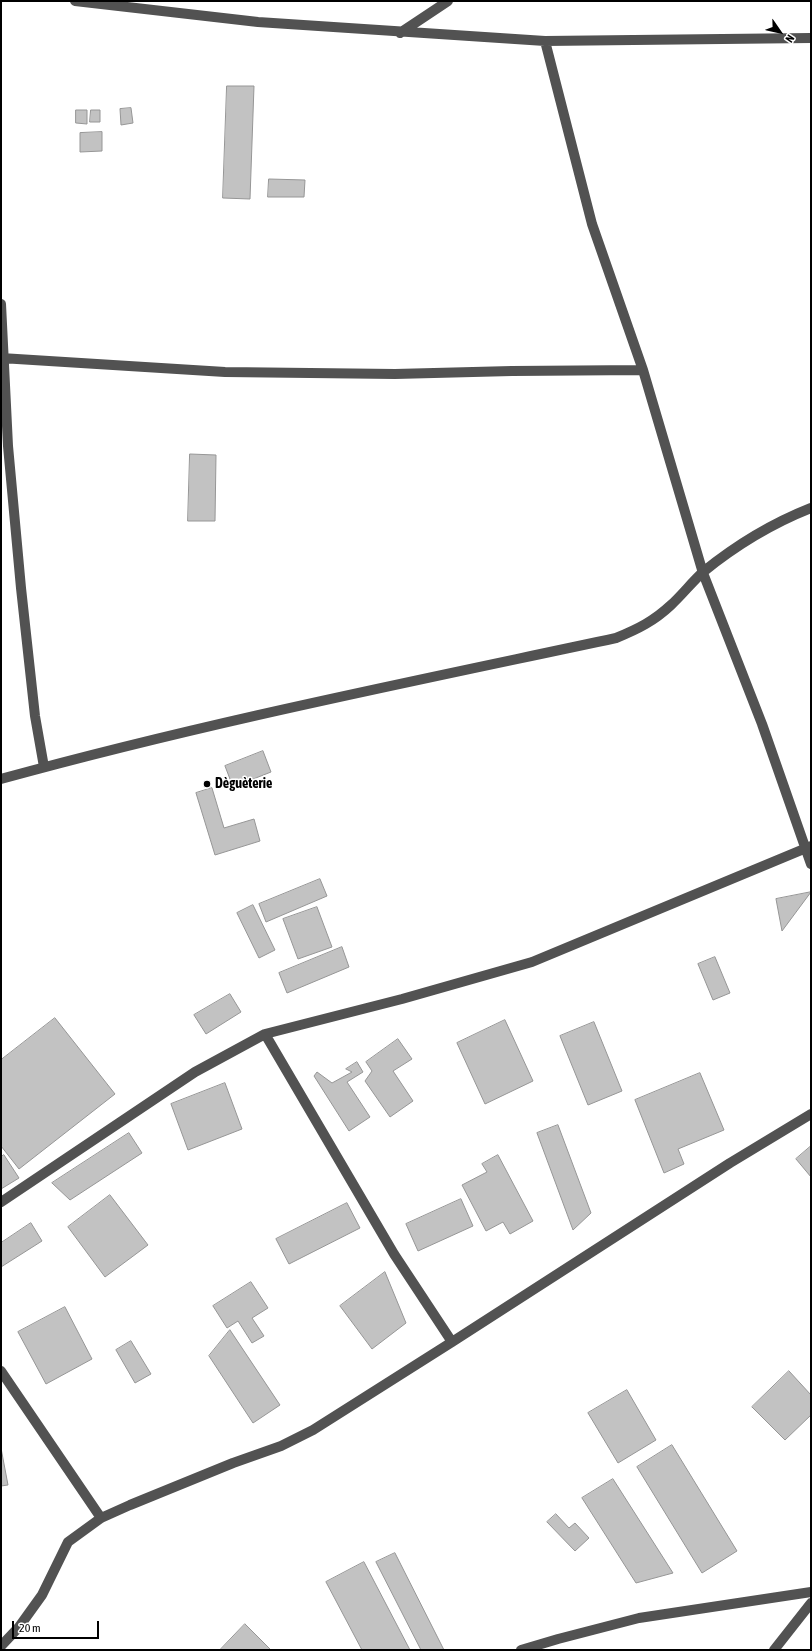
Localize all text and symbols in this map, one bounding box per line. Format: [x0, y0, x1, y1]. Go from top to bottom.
north arrow [760, 12, 800, 52]
text: N [783, 33, 797, 45]
place label: Dèguèterie [215, 776, 272, 792]
marker: Dèguèterie [202, 779, 212, 789]
scale bar [14, 1613, 101, 1639]
text: 20 m [19, 1621, 41, 1635]

